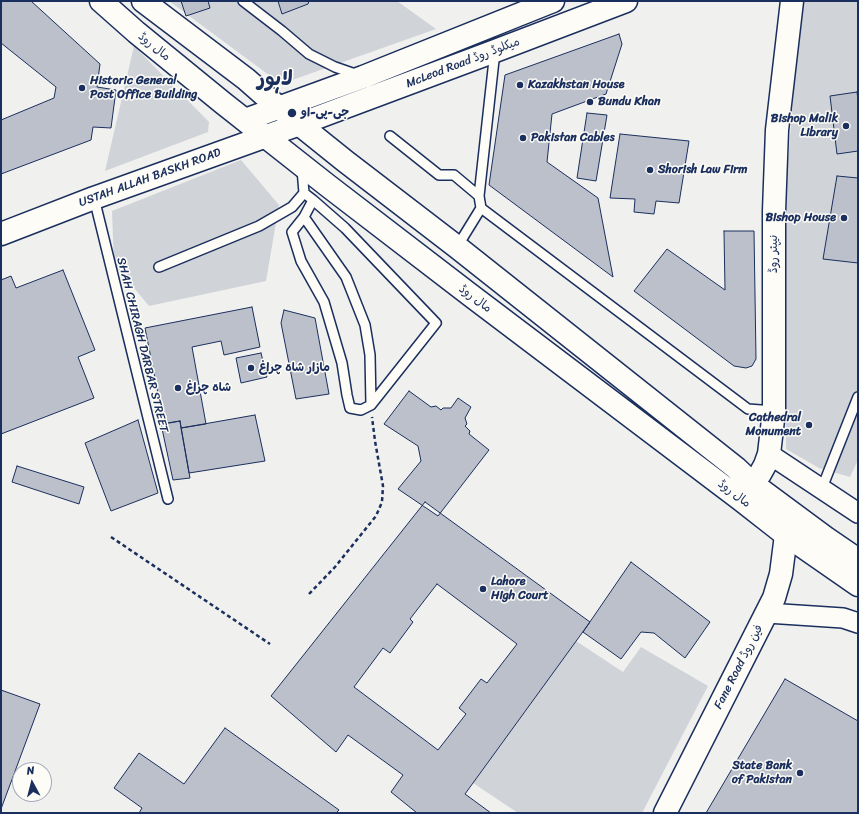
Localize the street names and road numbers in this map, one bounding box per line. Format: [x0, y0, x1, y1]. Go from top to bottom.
street label: مال روڈ [135, 30, 173, 64]
street label: McLeod Road میکلوڈ روڈ [404, 35, 522, 91]
street label: USTAH ALLAH BASKH ROAD [77, 146, 223, 210]
street label: نیپئر روڈ [767, 235, 781, 273]
street label: SHAH CHIRAGH DARBAR STREET [113, 256, 171, 434]
street label: مال روڈ [456, 282, 494, 316]
street label: مال روڈ [715, 477, 753, 511]
street label: Fane Road فین روڈ [712, 622, 766, 712]

